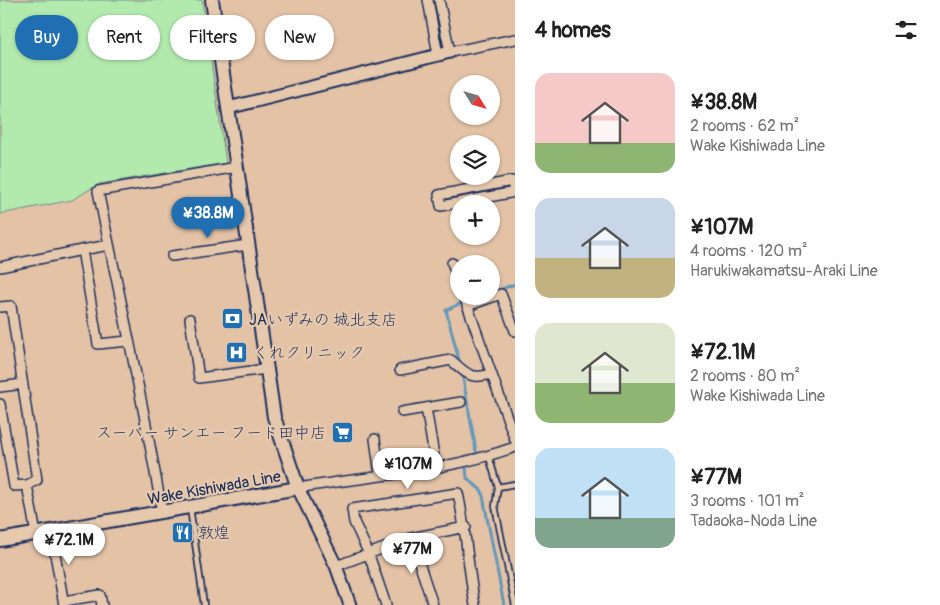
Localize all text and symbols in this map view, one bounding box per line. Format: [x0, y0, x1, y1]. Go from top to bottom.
chip: Buy [15, 15, 78, 60]
chip: Rent [88, 15, 160, 60]
chip: Filters [170, 15, 255, 60]
chip: New [265, 15, 334, 60]
icon: filters [892, 16, 920, 44]
text: 4 homes [535, 17, 611, 44]
north arrow [450, 75, 500, 125]
map controls [450, 75, 500, 305]
text: ¥38.8M [690, 89, 757, 116]
icon: home [575, 93, 635, 153]
text: 2 rooms · 62 m² [690, 116, 799, 136]
button: layers [450, 135, 500, 185]
text: Wake Kishiwada Line [690, 136, 825, 156]
button: + [450, 195, 500, 245]
pin: ¥38.8M [167, 196, 249, 239]
text: ¥38.8M [182, 203, 234, 223]
text: ¥107M [690, 214, 753, 241]
icon: home [575, 218, 635, 278]
text: 4 rooms · 120 m² [690, 241, 807, 261]
button: − [450, 255, 500, 305]
text: Harukiwakamatsu-Araki Line [690, 261, 878, 281]
bank icon: JAいずみの 城北支店 [221, 307, 245, 331]
place label: JAいずみの 城北支店 [249, 310, 397, 330]
text: ¥72.1M [690, 339, 755, 366]
hospital icon: くれクリニック [225, 340, 249, 364]
place label: くれクリニック [253, 343, 365, 363]
icon: home [575, 343, 635, 403]
text: 2 rooms · 80 m² [690, 366, 800, 386]
text: Wake Kishiwada Line [690, 386, 825, 406]
supermarket icon: スーパー サンエー フード田中店 [330, 420, 354, 444]
place label: スーパー サンエー フード田中店 [96, 423, 326, 443]
pin: ¥107M [373, 448, 443, 490]
text: ¥107M [384, 454, 432, 474]
text: ¥77M [690, 464, 742, 491]
street label: Wake Kishiwada Line [146, 466, 282, 510]
icon: home [575, 468, 635, 528]
text: 3 rooms · 101 m² [690, 491, 804, 511]
text: Tadaoka-Noda Line [690, 511, 817, 531]
restaurant icon: 敦煌 [170, 520, 194, 544]
place label: 敦煌 [198, 523, 230, 543]
pin: ¥72.1M [28, 524, 110, 566]
text: ¥72.1M [44, 530, 94, 550]
pin: ¥77M [382, 532, 442, 575]
text: ¥77M [392, 539, 432, 559]

